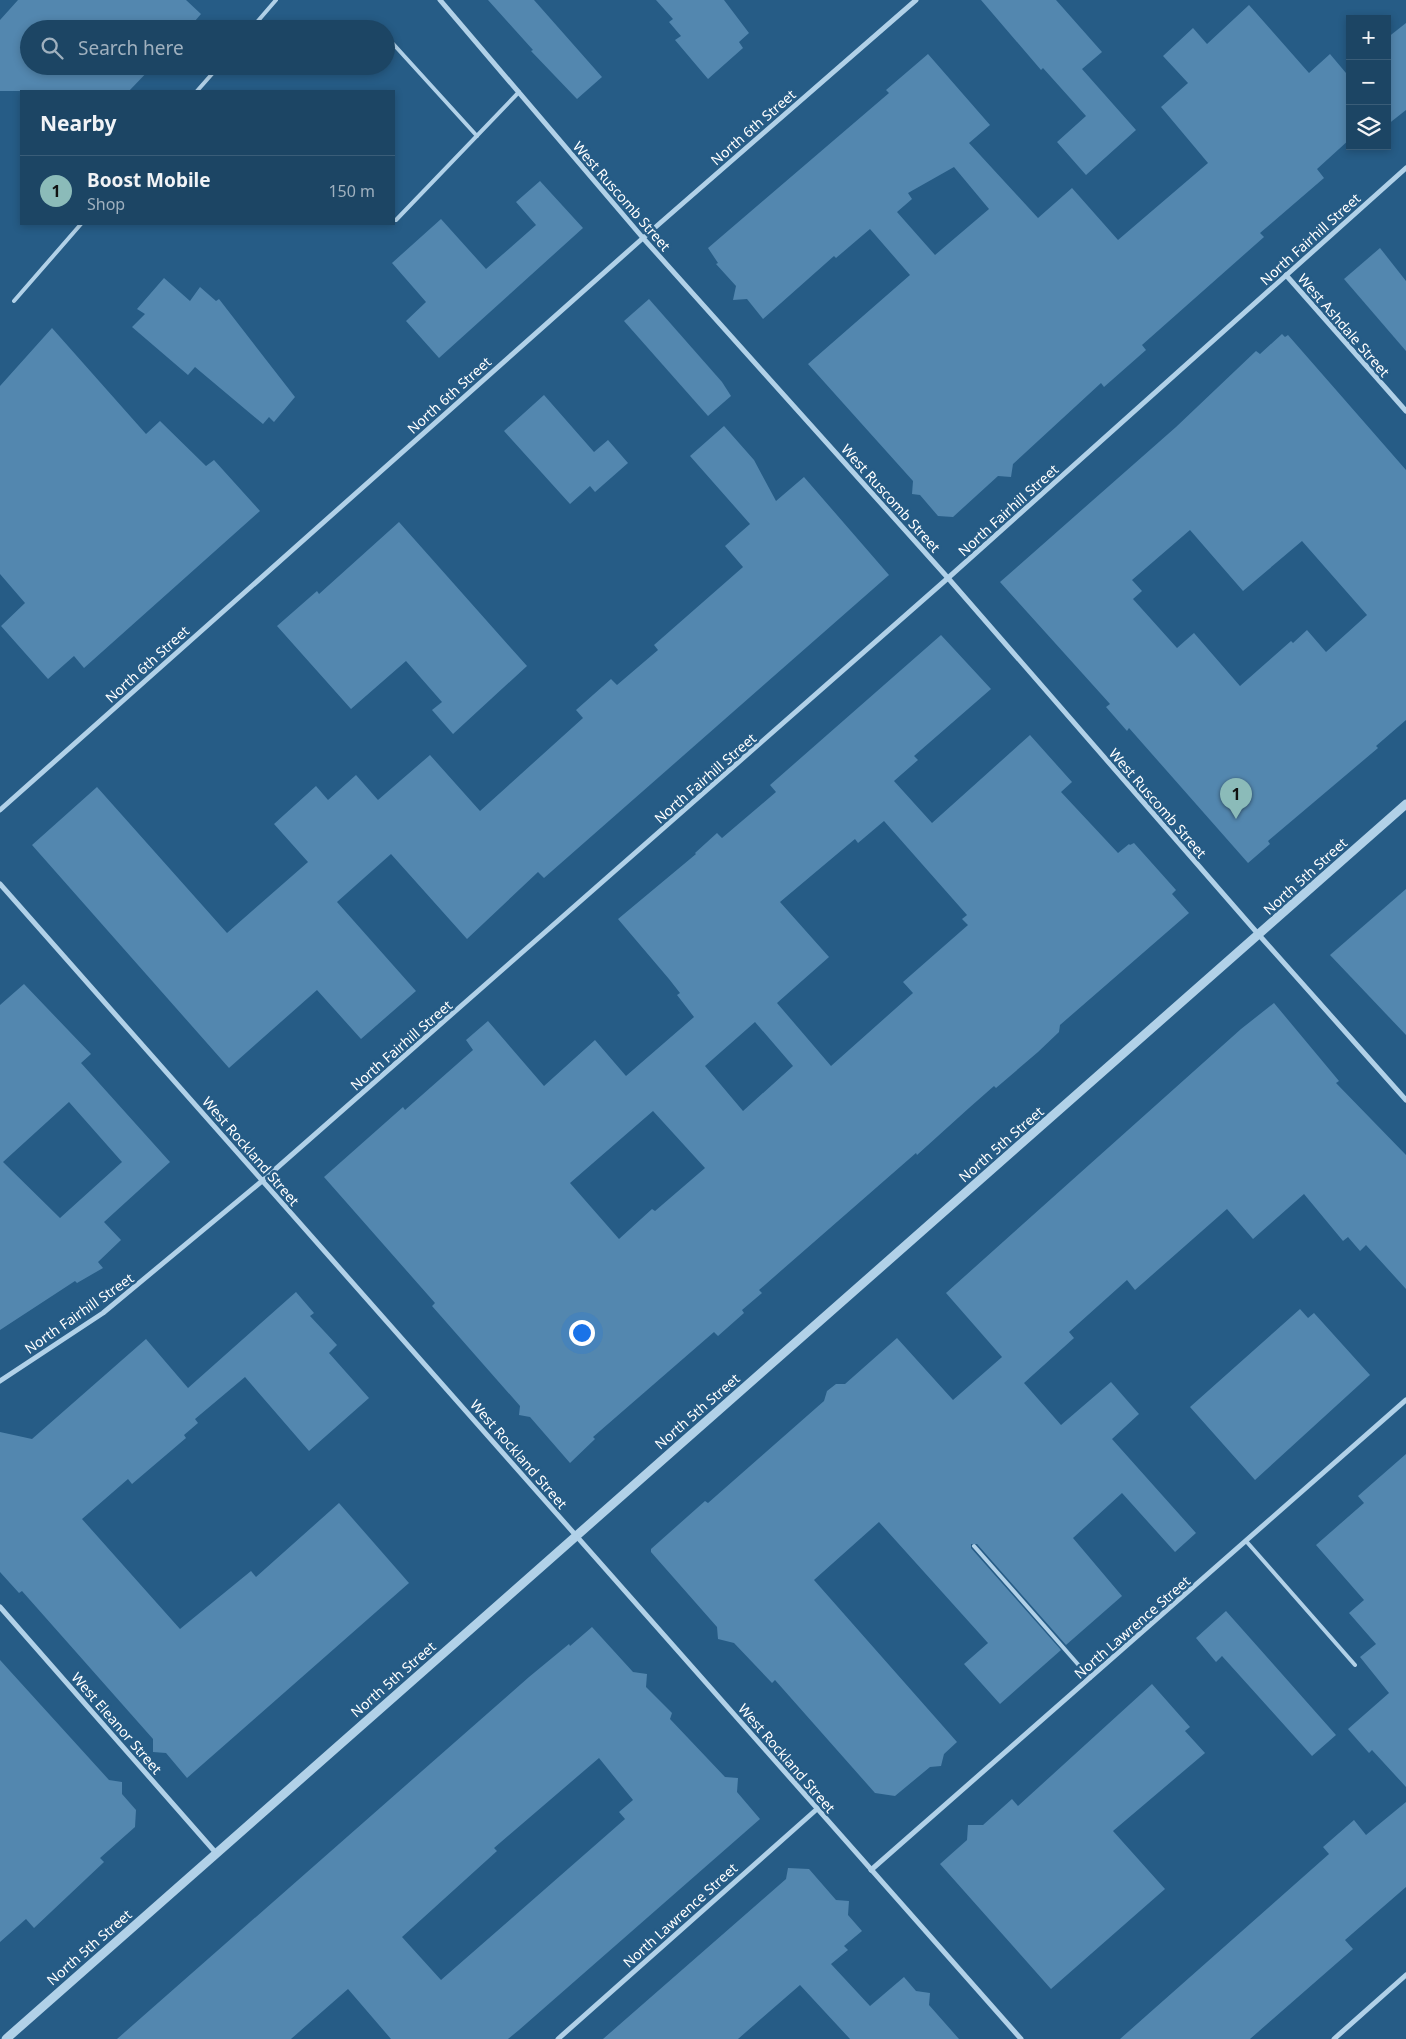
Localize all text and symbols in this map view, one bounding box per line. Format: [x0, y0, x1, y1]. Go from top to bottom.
map controls [1346, 15, 1391, 150]
button: + [1346, 15, 1391, 60]
search box [20, 20, 395, 75]
icon: search [38, 34, 66, 62]
text: Search here [78, 35, 184, 61]
button: − [1346, 60, 1391, 105]
street label: North 6th Street [707, 85, 799, 169]
button: layers [1346, 105, 1391, 150]
text: Nearby [40, 109, 116, 137]
street label: West Ruscomb Street [569, 137, 675, 255]
text: Boost Mobile [87, 167, 211, 193]
text: 1 [51, 180, 61, 202]
text: 150 m [328, 180, 375, 202]
street label: North Fairhill Street [1256, 189, 1364, 289]
text: Shop [87, 193, 125, 215]
street label: West Ashdale Street [1294, 269, 1394, 381]
street label: North 6th Street [403, 352, 495, 438]
street label: West Ruscomb Street [837, 440, 945, 556]
street label: North Fairhill Street [954, 460, 1062, 560]
street label: North 6th Street [101, 621, 193, 707]
street label: North Fairhill Street [650, 729, 760, 827]
street label: West Ruscomb Street [1105, 744, 1211, 862]
pin: 1 [1220, 778, 1252, 819]
street label: North 5th Street [1259, 833, 1351, 919]
street label: North Fairhill Street [346, 996, 456, 1094]
street label: West Rockland Street [198, 1092, 304, 1210]
street label: North 5th Street [955, 1102, 1047, 1186]
street label: North Fairhill Street [21, 1268, 137, 1358]
your location [569, 1320, 595, 1346]
street label: North 5th Street [651, 1369, 743, 1453]
street label: West Rockland Street [466, 1395, 572, 1513]
street label: North Lawrence Street [1070, 1571, 1194, 1683]
street label: North 5th Street [347, 1637, 439, 1721]
street label: West Eleanor Street [68, 1668, 166, 1778]
street label: West Rockland Street [734, 1699, 840, 1817]
street label: North Lawrence Street [619, 1858, 741, 1972]
street label: North 5th Street [43, 1905, 135, 1989]

